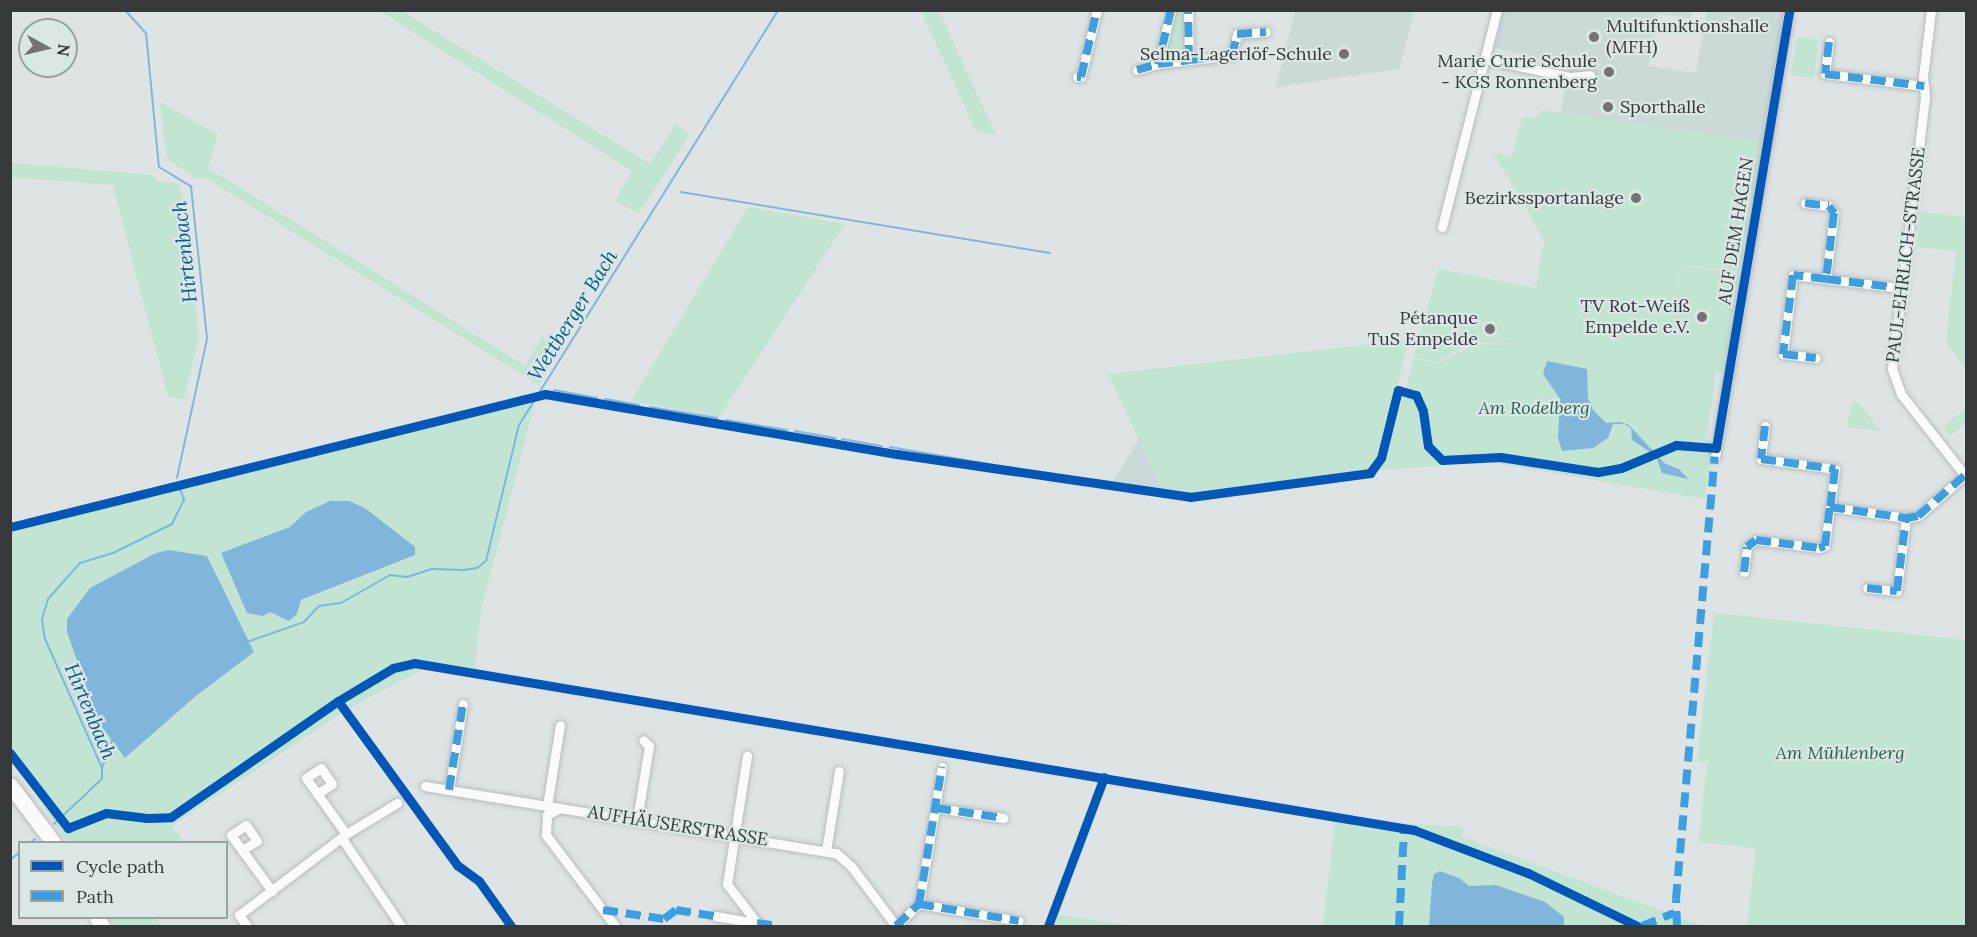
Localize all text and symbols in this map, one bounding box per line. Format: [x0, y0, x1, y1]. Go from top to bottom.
place label: Multifunktionshalle (MFH) [1606, 16, 1769, 58]
north arrow [18, 18, 78, 78]
marker: Multifunktionshalle (MFH) [1587, 30, 1601, 44]
text: N [53, 43, 75, 58]
place label: Selma-Lagerlöf-Schule [1140, 43, 1332, 65]
marker: Selma-Lagerlöf-Schule [1337, 47, 1351, 61]
place label: Marie Curie Schule - KGS Ronnenberg [1437, 51, 1597, 94]
marker: Marie Curie Schule - KGS Ronnenberg [1602, 65, 1616, 79]
place label: Sporthalle [1620, 96, 1706, 118]
marker: Sporthalle [1601, 100, 1615, 114]
street label: PAUL-EHRLICH-STRASSE [1882, 146, 1930, 364]
street label: AUF DEM HAGEN [1714, 156, 1758, 306]
place label: Bezirkssportanlage [1465, 187, 1624, 209]
marker: Bezirkssportanlage [1629, 191, 1643, 205]
water label: Hirtenbach [167, 200, 201, 304]
water label: Wettberger Bach [522, 245, 622, 385]
place label: TV Rot-Weiß Empelde e.V. [1580, 296, 1690, 338]
place label: Pétanque TuS Empelde [1368, 308, 1478, 350]
marker: TV Rot-Weiß Empelde e.V. [1695, 310, 1709, 324]
marker: Pétanque TuS Empelde [1483, 322, 1497, 336]
park label: Am Rodelberg [1478, 397, 1590, 419]
water label: Hirtenbach [60, 659, 122, 763]
park label: Am Mühlenberg [1775, 742, 1905, 764]
street label: AUFHÄUSERSTRASSE [586, 801, 770, 851]
legend [18, 841, 228, 919]
text: Cycle path [76, 855, 165, 878]
text: Path [76, 885, 114, 908]

